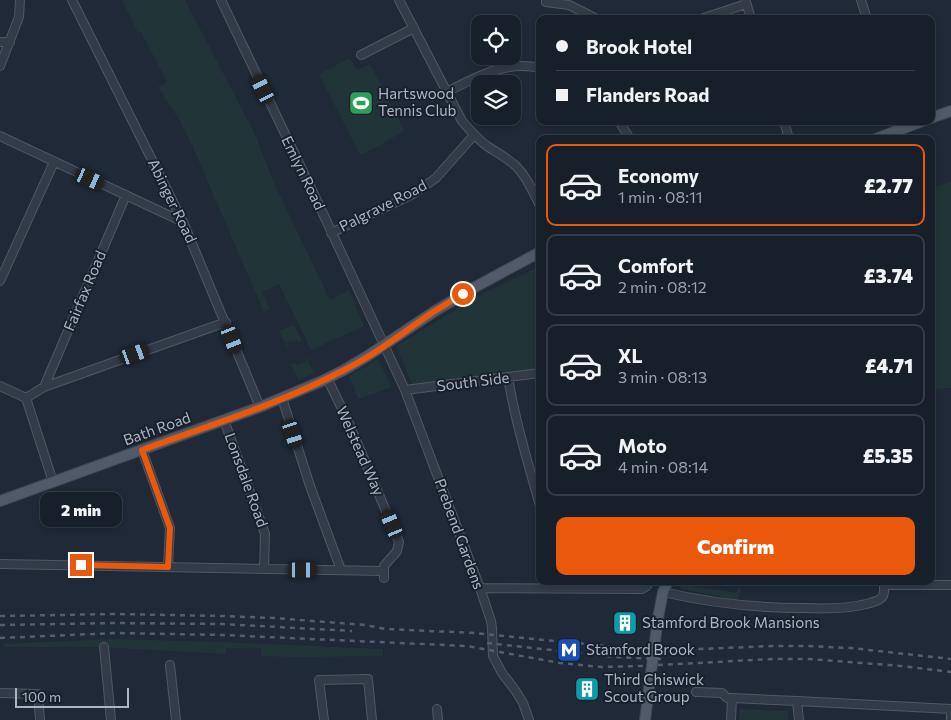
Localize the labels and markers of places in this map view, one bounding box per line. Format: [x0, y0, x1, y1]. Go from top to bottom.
place label: Hartswood Tennis Club [378, 84, 457, 119]
sports icon: Hartswood Tennis Club [348, 90, 374, 116]
building icon: Stamford Brook Mansions [612, 610, 638, 636]
place label: Stamford Brook Mansions [642, 613, 820, 631]
metro station icon: Stamford Brook [556, 637, 582, 663]
place label: Stamford Brook [586, 640, 695, 658]
place label: Third Chiswick Scout Group [604, 670, 704, 705]
building icon: Third Chiswick Scout Group [574, 676, 600, 702]

